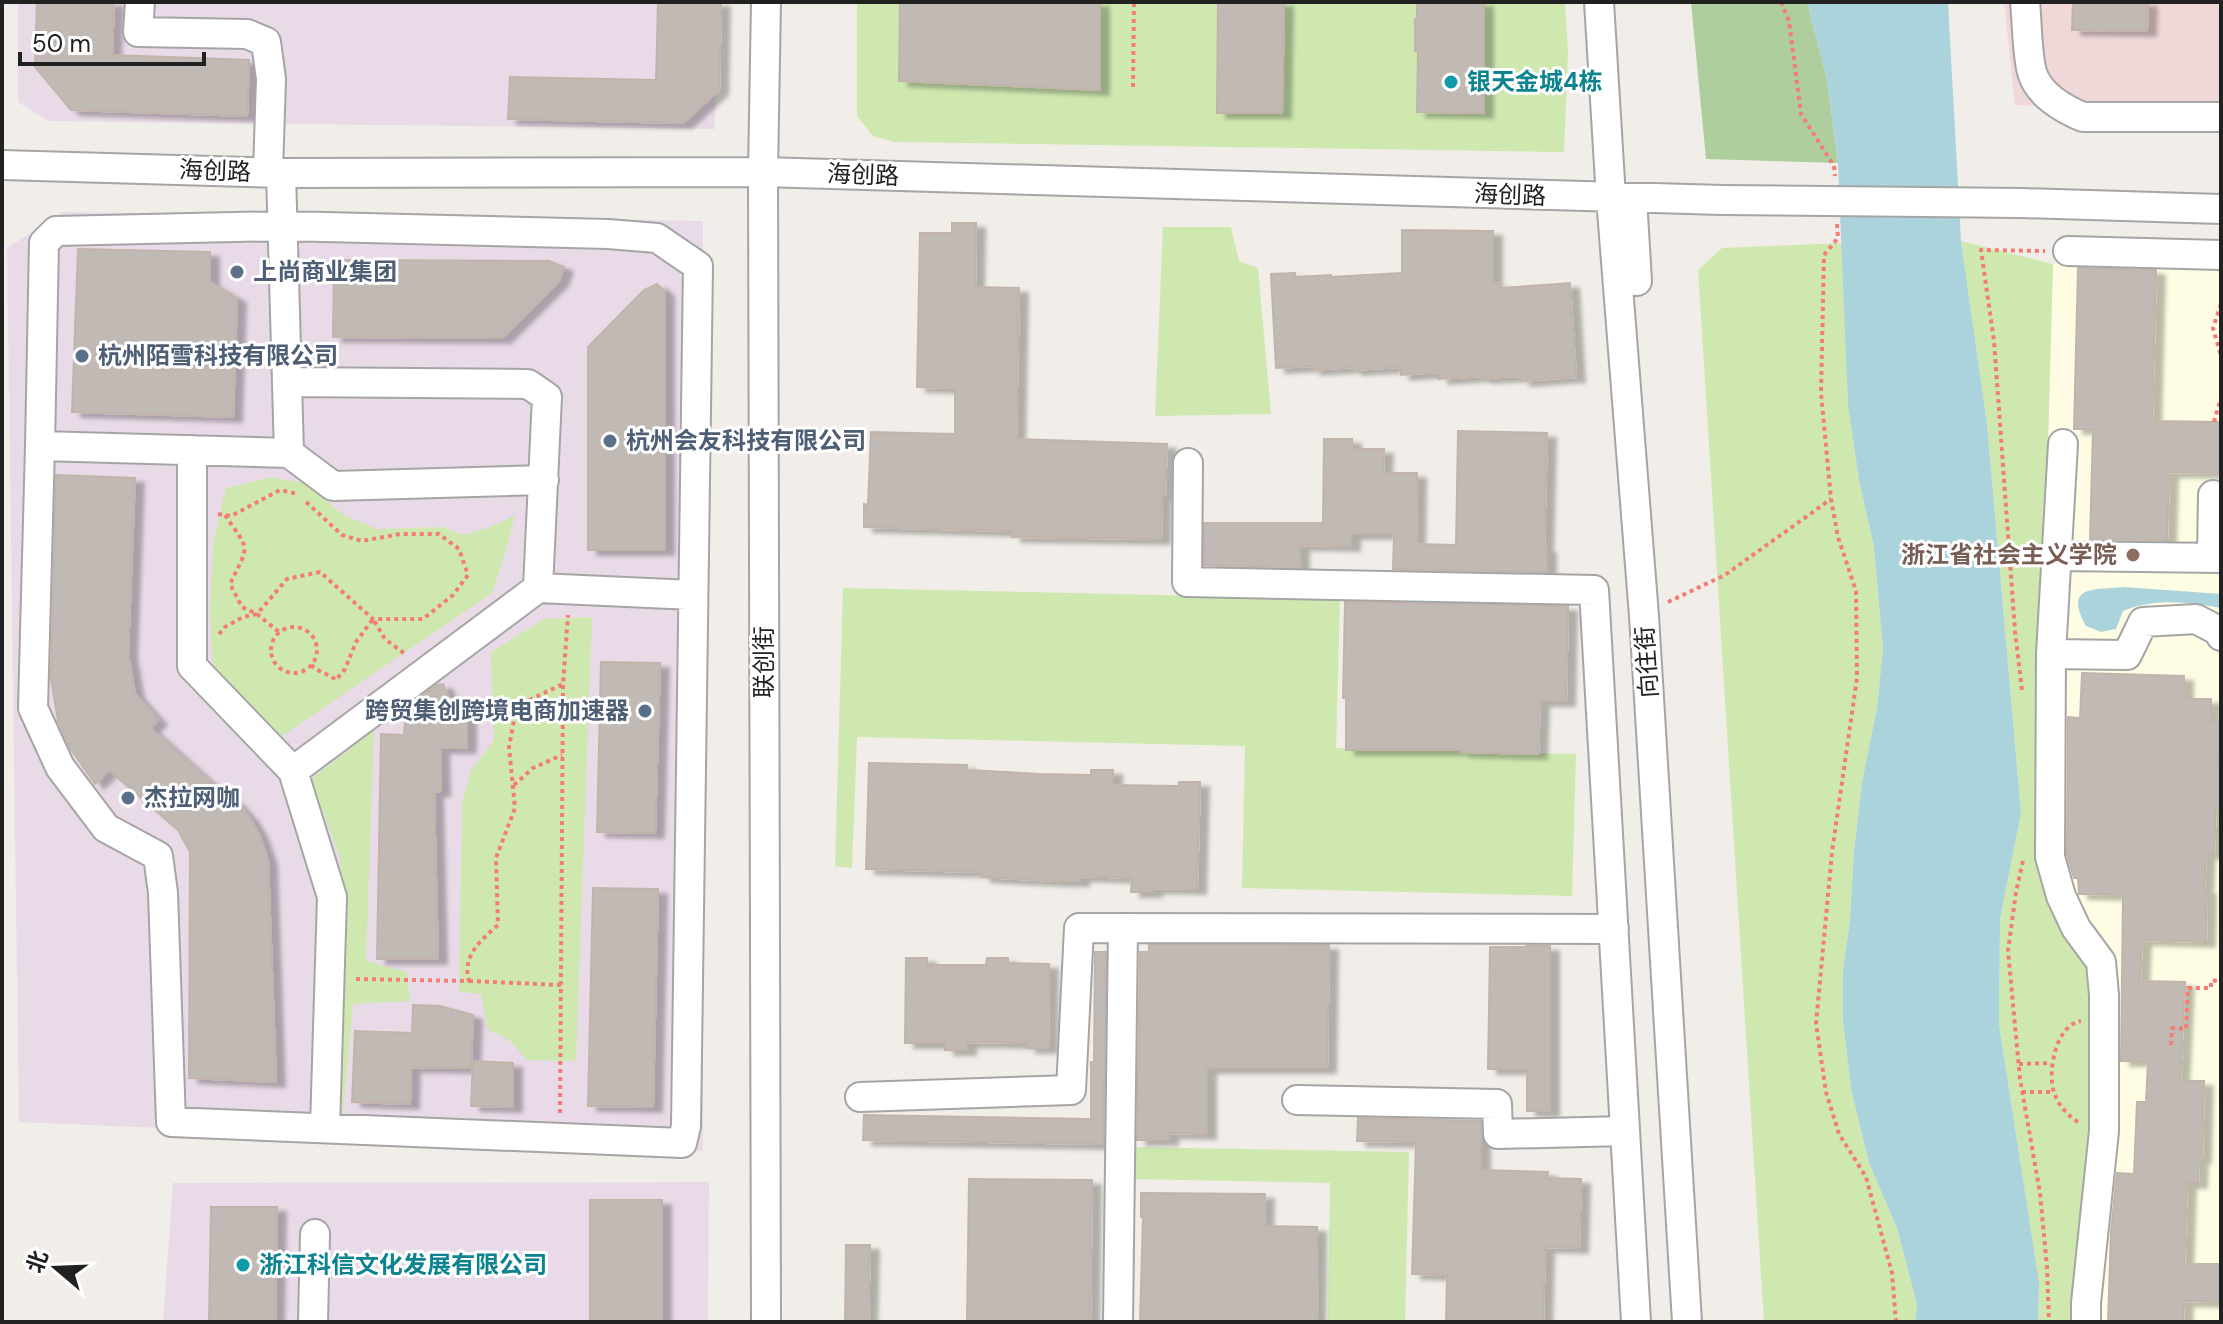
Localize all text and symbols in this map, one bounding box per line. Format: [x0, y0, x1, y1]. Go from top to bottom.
scale bar [20, 16, 204, 66]
text: 50 m [32, 28, 91, 59]
place label: 银天金城4栋 [1467, 66, 1603, 97]
marker: 银天金城4栋 [1442, 73, 1460, 91]
street label: 海创路 [178, 154, 252, 187]
street label: 海创路 [826, 158, 900, 191]
street label: 海创路 [1473, 178, 1547, 211]
place label: 上尚商业集团 [253, 256, 397, 287]
marker: 上尚商业集团 [228, 263, 246, 281]
place label: 杭州陌雪科技有限公司 [98, 340, 338, 371]
marker: 杭州陌雪科技有限公司 [73, 347, 91, 365]
place label: 杭州会友科技有限公司 [626, 425, 866, 456]
marker: 杭州会友科技有限公司 [601, 432, 619, 450]
place label: 浙江省社会主义学院 [1901, 539, 2117, 570]
marker: 浙江省社会主义学院 [2124, 546, 2142, 564]
street label: 向往街 [1629, 625, 1664, 699]
street label: 联创街 [748, 626, 779, 698]
place label: 跨贸集创跨境电商加速器 [365, 695, 629, 726]
marker: 跨贸集创跨境电商加速器 [636, 702, 654, 720]
place label: 杰拉网咖 [144, 782, 240, 813]
marker: 杰拉网咖 [119, 789, 137, 807]
north arrow [16, 1228, 96, 1308]
text: 北 [20, 1247, 55, 1277]
place label: 浙江科信文化发展有限公司 [259, 1249, 547, 1280]
marker: 浙江科信文化发展有限公司 [234, 1256, 252, 1274]

